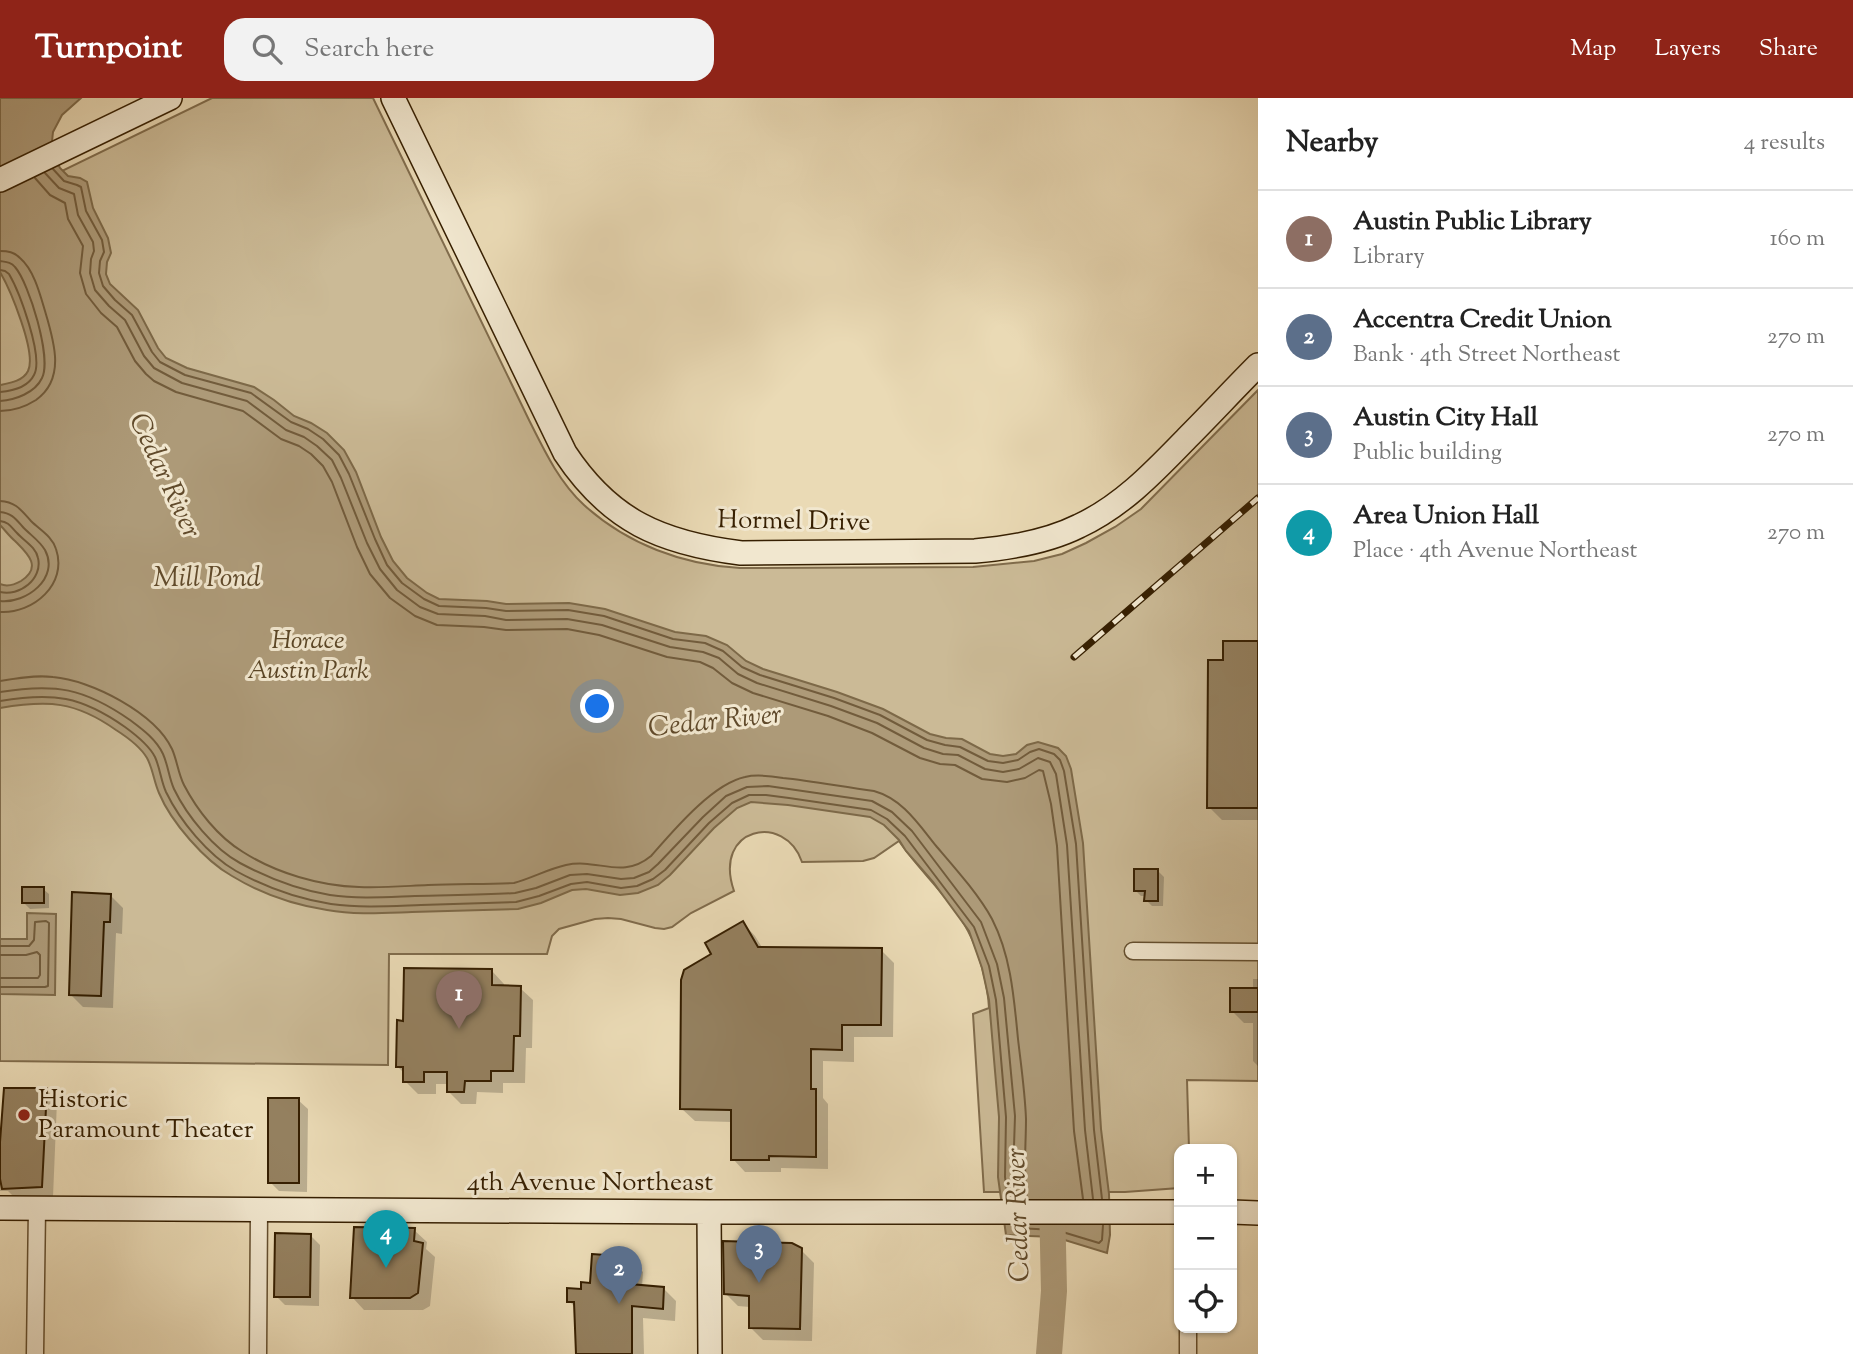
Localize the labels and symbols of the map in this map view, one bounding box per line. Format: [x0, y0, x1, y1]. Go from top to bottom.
water label: Cedar River [118, 407, 211, 545]
street label: Hormel Drive [717, 502, 871, 542]
water label: Mill Pond [153, 559, 261, 599]
park label: Horace Austin Park [247, 623, 369, 690]
your location [580, 689, 614, 723]
water label: Cedar River [646, 695, 784, 749]
pin: 1 [436, 971, 482, 1029]
place label: Historic Paramount Theater [38, 1082, 254, 1149]
marker: Historic Paramount Theater [16, 1107, 32, 1123]
water label: Cedar River [997, 1147, 1041, 1283]
street label: 4th Avenue Northeast [467, 1165, 713, 1202]
pin: 4 [363, 1210, 409, 1268]
pin: 3 [736, 1225, 782, 1283]
pin: 2 [596, 1246, 642, 1304]

